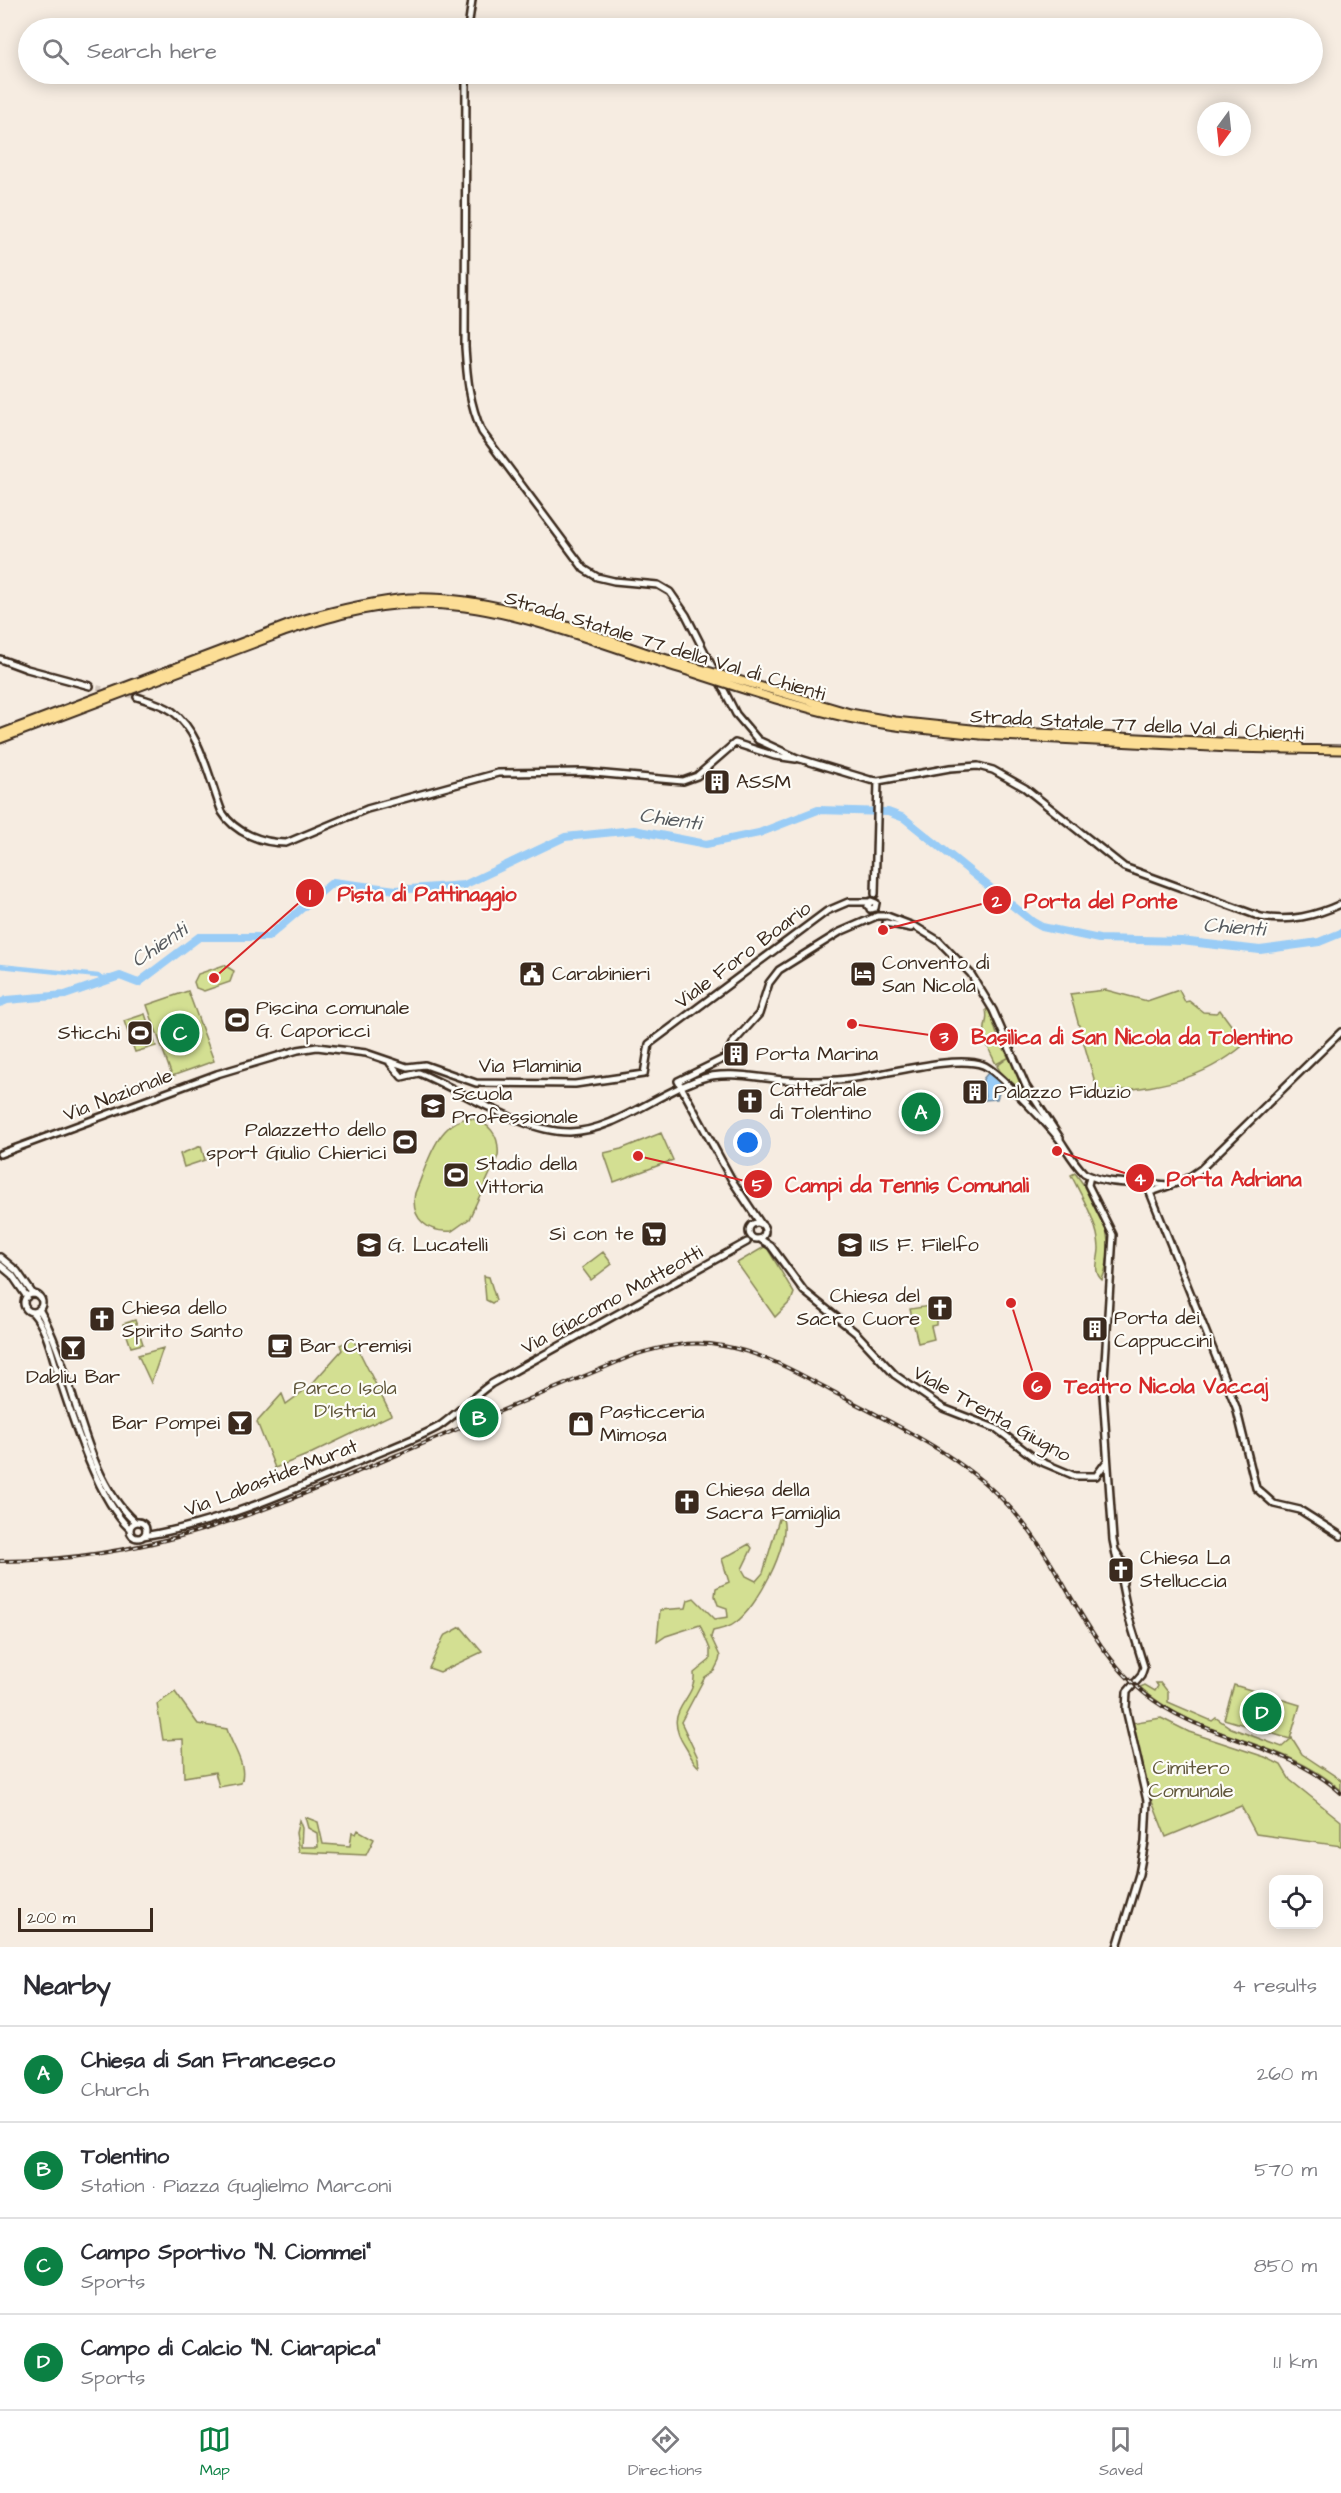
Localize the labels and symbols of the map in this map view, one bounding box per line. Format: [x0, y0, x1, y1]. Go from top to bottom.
north arrow [1197, 102, 1251, 156]
street label: Strada Statale 77 della Val di Chienti [501, 584, 829, 708]
street label: Strada Statale 77 della Val di Chienti [969, 702, 1305, 748]
building icon: ASSM [702, 767, 732, 797]
place label: ASSM [736, 768, 791, 796]
water label: Chienti [637, 800, 705, 838]
callout: Pista di Pattinaggio [295, 874, 528, 913]
text: Pista di Pattinaggio [337, 880, 517, 911]
callout: Porta del Ponte [982, 881, 1190, 920]
text: 1 [309, 882, 312, 907]
text: Porta del Ponte [1024, 887, 1179, 916]
text: 2 [991, 889, 1003, 914]
street label: Viale Foro Boario [669, 894, 817, 1016]
water label: Chienti [1202, 910, 1269, 944]
water label: Chienti [125, 914, 195, 974]
place label: Convento di San Nicola [882, 949, 989, 1000]
public building icon: Carabinieri [517, 959, 547, 989]
hotel icon: Convento di San Nicola [848, 959, 878, 989]
place label: Carabinieri [552, 960, 650, 988]
place label: Piscina comunale G. Caporicci [256, 994, 410, 1045]
sports icon: Piscina comunale G. Caporicci [222, 1005, 252, 1035]
pin: C [160, 1010, 200, 1056]
callout: Basilica di San Nicola da Tolentino [929, 1017, 1305, 1056]
sports icon: Sticchi [125, 1018, 155, 1048]
place label: Sticchi [58, 1019, 120, 1047]
text: Basilica di San Nicola da Tolentino [971, 1023, 1293, 1052]
text: 3 [938, 1025, 949, 1050]
building icon: Porta Marina [721, 1039, 751, 1069]
place label: Porta Marina [756, 1040, 878, 1068]
street label: Via Flaminia [479, 1052, 581, 1080]
street label: Via Nazionale [59, 1061, 177, 1129]
place label: Cattedrale di Tolentino [770, 1076, 871, 1127]
building icon: Palazzo Fiduzio [960, 1077, 990, 1107]
place label: Palazzo Fiduzio [994, 1078, 1131, 1106]
place label: Scuola Professionale [452, 1080, 578, 1131]
church icon: Cattedrale di Tolentino [735, 1086, 765, 1116]
pin: A [902, 1090, 940, 1134]
school or university icon: Scuola Professionale [418, 1091, 448, 1121]
place label: Palazzetto dello sport Giulio Chierici [206, 1116, 386, 1167]
sports icon: Palazzetto dello sport Giulio Chierici [390, 1127, 420, 1157]
your location [733, 1128, 762, 1157]
place label: Stadio della Vittoria [476, 1150, 577, 1201]
callout: Porta Adriana [1125, 1159, 1314, 1198]
sports icon: Stadio della Vittoria [441, 1160, 471, 1190]
callout: Campi da Tennis Comunali [743, 1165, 1041, 1204]
text: Porta Adriana [1166, 1165, 1302, 1194]
text: 4 [1134, 1167, 1147, 1192]
text: Campi da Tennis Comunali [785, 1171, 1030, 1201]
text: 5 [752, 1173, 765, 1198]
supermarket icon: Sì con te [639, 1219, 669, 1249]
place label: Sì con te [549, 1220, 634, 1248]
school or university icon: G. Lucatelli [354, 1230, 384, 1260]
school or university icon: IIS F. Filelfo [835, 1230, 865, 1260]
place label: G. Lucatelli [388, 1231, 488, 1259]
place label: IIS F. Filelfo [870, 1231, 979, 1259]
street label: Via Giacomo Matteotti [516, 1238, 708, 1362]
place label: Chiesa del Sacro Cuore [797, 1282, 920, 1333]
church icon: Chiesa del Sacro Cuore [925, 1293, 955, 1323]
place label: Chiesa dello Spirito Santo [122, 1294, 243, 1345]
church icon: Chiesa dello Spirito Santo [87, 1304, 117, 1334]
place label: Porta dei Cappuccini [1114, 1304, 1212, 1355]
building icon: Porta dei Cappuccini [1080, 1314, 1110, 1344]
cafe icon: Bar Cremisi [265, 1331, 295, 1361]
place label: Bar Cremisi [300, 1332, 411, 1360]
bar icon: Dabliu Bar [58, 1333, 88, 1363]
street label: Viale Trenta Giugno [907, 1359, 1076, 1470]
place label: Dabliu Bar [26, 1363, 120, 1391]
callout: Teatro Nicola Vaccaj [1022, 1366, 1280, 1405]
text: Teatro Nicola Vaccaj [1063, 1372, 1268, 1402]
park label: Parco Isola D'Istria [293, 1374, 397, 1425]
text: 6 [1031, 1374, 1043, 1399]
pin: B [460, 1396, 498, 1440]
place label: Pasticceria Mimosa [600, 1398, 704, 1449]
bar icon: Bar Pompei [225, 1408, 255, 1438]
place label: Bar Pompei [112, 1409, 220, 1437]
shop icon: Pasticceria Mimosa [566, 1409, 596, 1439]
street label: Via Labastide-Murat [180, 1432, 362, 1524]
place label: Chiesa della Sacra Famiglia [706, 1476, 840, 1528]
church icon: Chiesa della Sacra Famiglia [672, 1487, 702, 1517]
place label: Chiesa La Stelluccia [1140, 1544, 1230, 1595]
church icon: Chiesa La Stelluccia [1106, 1555, 1136, 1585]
pin: D [1242, 1690, 1282, 1734]
park label: Cimitero Comunale [1148, 1754, 1234, 1805]
scale bar [18, 1905, 153, 1932]

